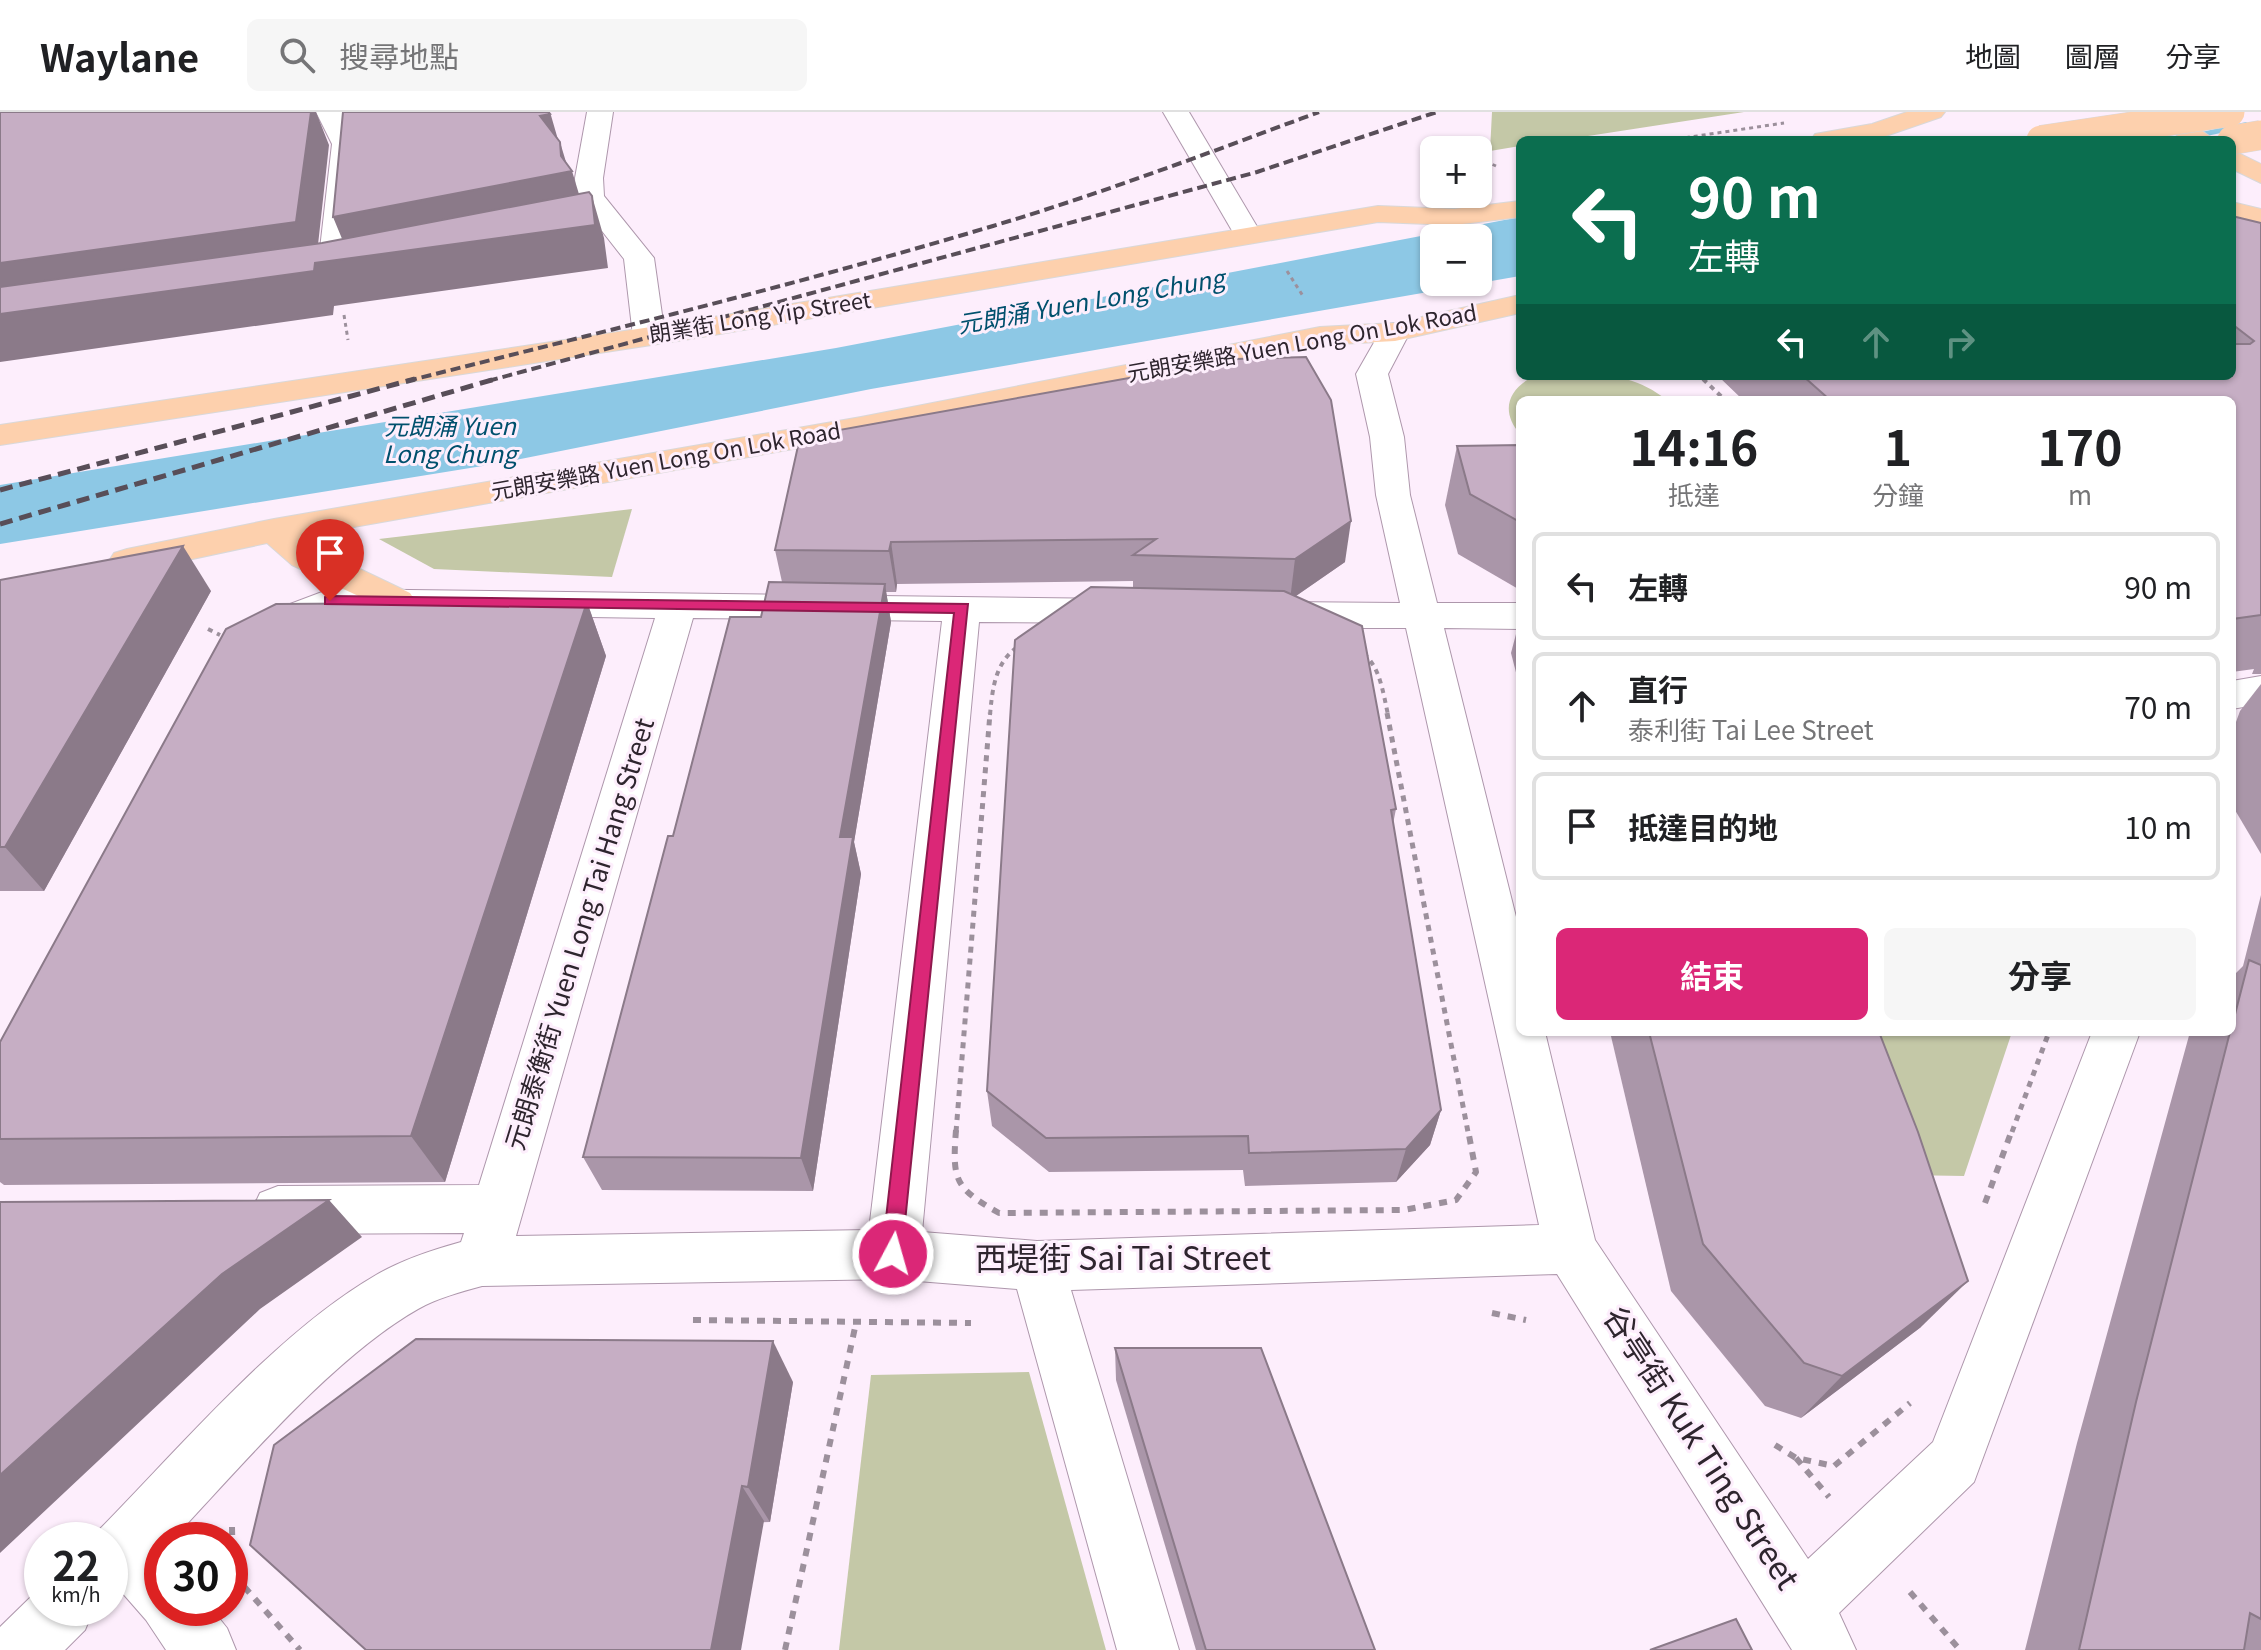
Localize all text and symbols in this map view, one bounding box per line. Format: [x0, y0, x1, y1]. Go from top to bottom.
search box [247, 19, 807, 91]
text: Waylane [40, 28, 199, 83]
icon: search [275, 33, 319, 77]
text: 搜尋地點 [339, 33, 459, 77]
text: 地圖 [1965, 35, 2021, 75]
text: 圖層 [2065, 35, 2121, 75]
text: 分享 [2165, 35, 2221, 75]
map controls [1420, 136, 1492, 296]
button: + [1420, 136, 1492, 208]
text: 90 m [1688, 153, 1821, 234]
icon: left [1556, 168, 1660, 272]
button: − [1420, 224, 1492, 296]
text: 左轉 [1688, 228, 1760, 280]
water label: 元朗涌 Yuen Long Chung [954, 258, 1230, 340]
street label: 朗業街 Long Yip Street [646, 282, 873, 348]
street label: 元朗安樂路 Yuen Long On Lok Road [1124, 294, 1479, 388]
icon: left [1770, 320, 1814, 364]
icon: ahead [1854, 320, 1898, 364]
icon: right [1938, 320, 1982, 364]
water label: 元朗涌 Yuen Long Chung [383, 407, 520, 470]
text: 14:16 [1630, 410, 1758, 480]
text: 1 [1884, 410, 1912, 480]
text: 170 [2038, 410, 2122, 480]
street label: 元朗安樂路 Yuen Long On Lok Road [488, 412, 843, 506]
text: 抵達 [1668, 475, 1720, 512]
text: 分鐘 [1872, 475, 1924, 512]
text: m [2068, 475, 2092, 512]
pin [296, 519, 364, 601]
icon: arrive [308, 531, 352, 575]
icon: left [1560, 564, 1604, 608]
text: 左轉 [1628, 564, 1688, 608]
text: 90 m [2124, 564, 2192, 608]
text: 直行 [1628, 666, 1688, 710]
icon: ahead [1560, 684, 1604, 728]
text: 70 m [2124, 684, 2192, 728]
text: 泰利街 Tai Lee Street [1628, 710, 1874, 747]
street label: 元朗泰衡街 Yuen Long Tai Hang Street [494, 713, 661, 1154]
icon: arrive [1560, 804, 1604, 848]
text: 抵達目的地 [1628, 804, 1778, 848]
text: 10 m [2124, 804, 2192, 848]
button: 結束 [1556, 928, 1868, 1020]
button: 分享 [1884, 928, 2196, 1020]
position arrow [851, 1212, 935, 1296]
street label: 西堤街 Sai Tai Street [975, 1233, 1271, 1279]
street label: 谷亭街 Kuk Ting Street [1595, 1296, 1813, 1597]
speed limit sign: 30 [144, 1522, 248, 1626]
text: 22 [52, 1535, 100, 1593]
text: km/h [51, 1579, 101, 1608]

